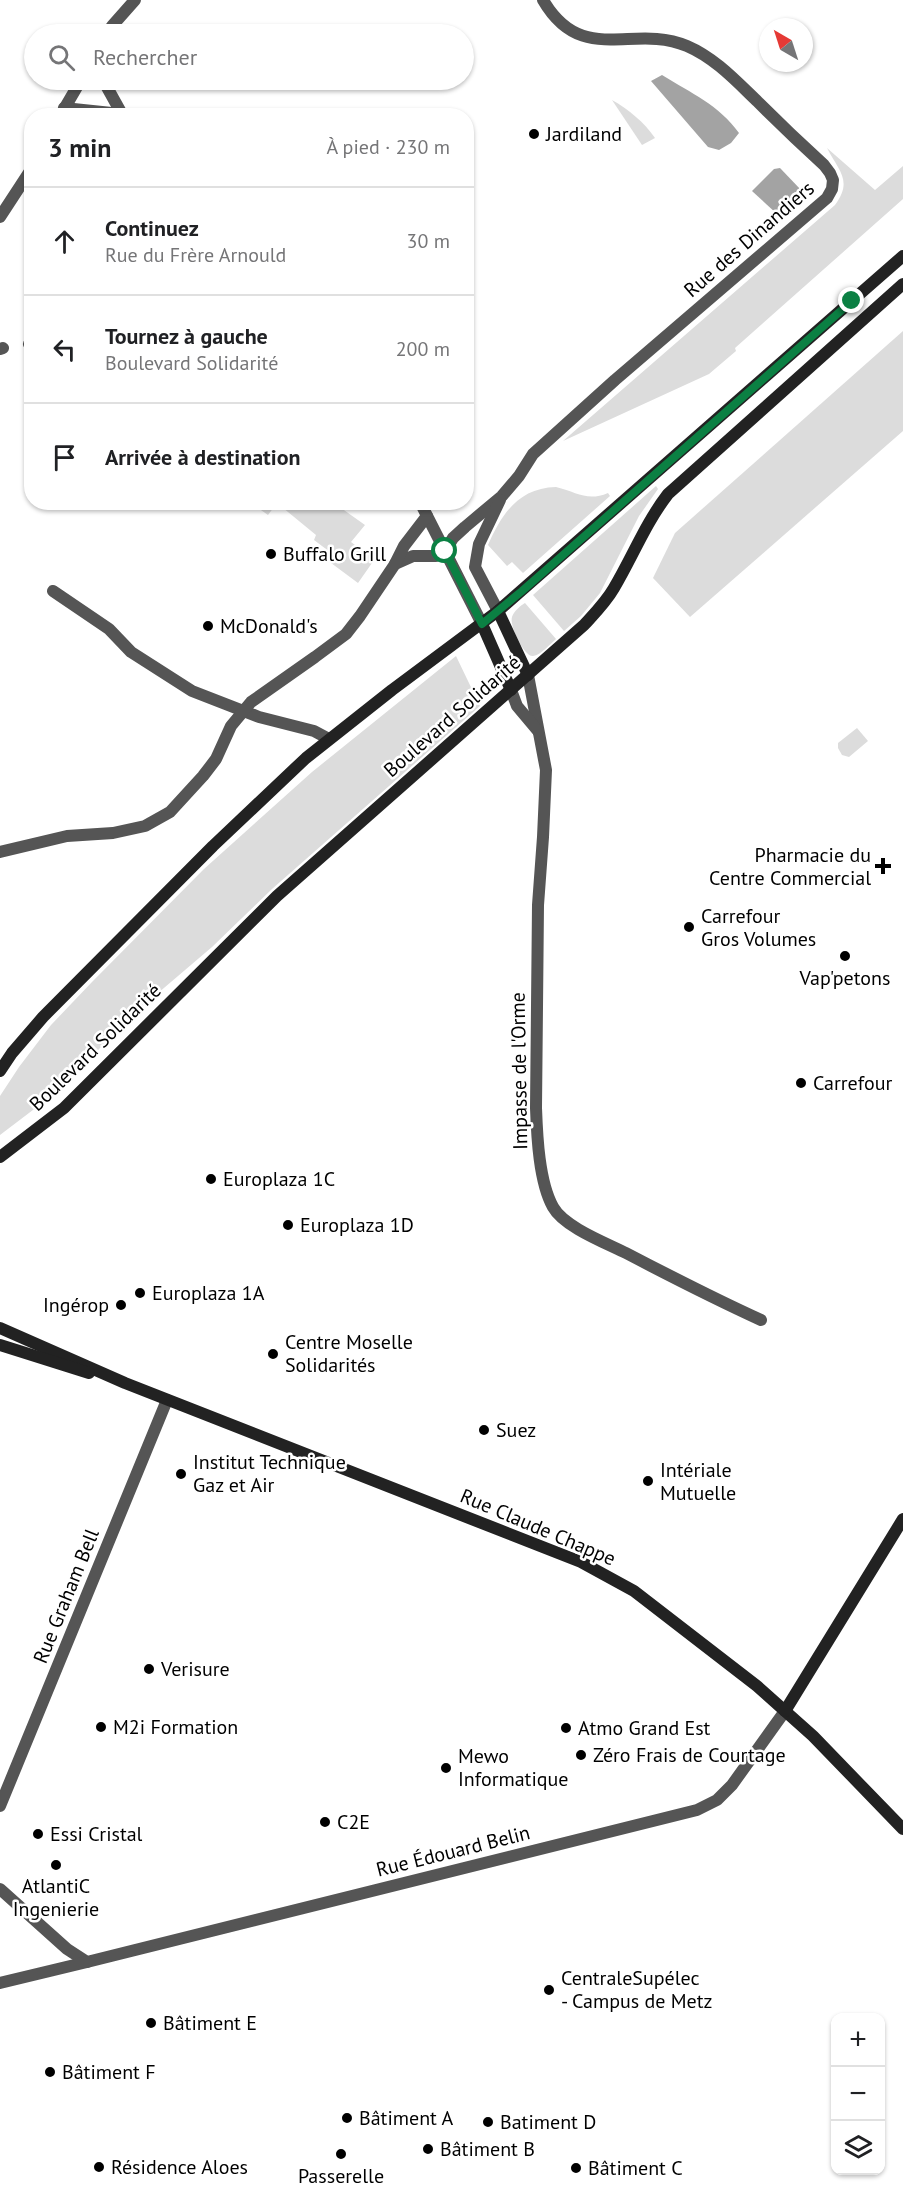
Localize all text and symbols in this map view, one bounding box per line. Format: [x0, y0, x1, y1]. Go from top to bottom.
north arrow [759, 18, 813, 72]
search box [24, 24, 474, 90]
icon: search [45, 41, 78, 74]
text: Rechercher [93, 43, 197, 71]
place label: Jardiland [545, 121, 622, 147]
marker: Jardiland [527, 127, 541, 141]
text: 3 min [48, 131, 111, 164]
text: À pied · 230 m [326, 134, 450, 160]
street label: Rue des Dinandiers [678, 175, 820, 303]
text: Continuez [105, 214, 199, 242]
icon: ahead [48, 225, 81, 258]
text: 30 m [407, 228, 450, 254]
text: Rue du Frère Arnould [105, 242, 286, 268]
route end [838, 287, 864, 313]
text: Tournez à gauche [105, 322, 268, 350]
icon: left [48, 333, 81, 366]
text: 200 m [396, 336, 450, 362]
text: Boulevard Solidarité [105, 350, 278, 376]
icon: arrive [48, 441, 81, 474]
text: Arrivée à destination [105, 443, 301, 471]
route start [431, 537, 457, 563]
place label: Buffalo Grill [283, 541, 386, 567]
marker: Buffalo Grill [264, 547, 278, 561]
place label: McDonald's [220, 613, 318, 639]
marker: McDonald's [201, 619, 215, 633]
street label: Boulevard Solidarité [378, 649, 526, 783]
place label: Pharmacie du Centre Commercial [709, 842, 871, 891]
marker: Pharmacie du Centre Commercial [876, 859, 890, 873]
place label: Carrefour Gros Volumes [701, 903, 816, 952]
marker: Carrefour Gros Volumes [682, 920, 696, 934]
marker: Vap'petons [838, 949, 852, 963]
place label: Vap'petons [799, 965, 890, 991]
street label: Boulevard Solidarité [24, 977, 166, 1117]
street label: Impasse de l'Orme [505, 992, 533, 1150]
place label: Carrefour [813, 1070, 892, 1096]
marker: Carrefour [794, 1076, 808, 1090]
place label: Europlaza 1C [223, 1166, 335, 1192]
marker: Europlaza 1C [204, 1172, 218, 1186]
place label: Europlaza 1D [300, 1212, 414, 1238]
marker: Europlaza 1D [281, 1218, 295, 1232]
place label: Europlaza 1A [152, 1280, 265, 1306]
marker: Europlaza 1A [133, 1286, 147, 1300]
place label: Ingérop [43, 1292, 109, 1318]
marker: Ingérop [114, 1298, 128, 1312]
place label: Centre Moselle Solidarités [285, 1329, 413, 1378]
marker: Centre Moselle Solidarités [266, 1347, 280, 1361]
place label: Suez [496, 1417, 536, 1443]
marker: Suez [477, 1423, 491, 1437]
place label: Institut Technique Gaz et Air [193, 1449, 346, 1498]
place label: Intériale Mutuelle [660, 1457, 736, 1506]
marker: Institut Technique Gaz et Air [174, 1467, 188, 1481]
marker: Intériale Mutuelle [641, 1474, 655, 1488]
street label: Rue Claude Chappe [456, 1483, 620, 1571]
street label: Rue Graham Bell [27, 1525, 105, 1667]
place label: Verisure [160, 1656, 230, 1682]
marker: Verisure [142, 1662, 156, 1676]
place label: M2i Formation [113, 1714, 238, 1740]
place label: Atmo Grand Est [578, 1715, 711, 1741]
marker: M2i Formation [94, 1720, 108, 1734]
marker: Atmo Grand Est [559, 1721, 573, 1735]
place label: Zéro Frais de Courtage [593, 1742, 786, 1768]
place label: Mewo Informatique [458, 1743, 568, 1792]
marker: Zéro Frais de Courtage [574, 1748, 588, 1762]
marker: Mewo Informatique [439, 1761, 453, 1775]
place label: C2E [337, 1809, 370, 1835]
marker: C2E [318, 1815, 332, 1829]
street label: Rue Édouard Belin [373, 1819, 533, 1883]
place label: Essi Cristal [50, 1821, 143, 1847]
marker: Essi Cristal [31, 1827, 45, 1841]
marker: AtlantiC Ingenierie [49, 1858, 63, 1872]
place label: AtlantiC Ingenierie [13, 1873, 99, 1922]
place label: CentraleSupélec - Campus de Metz [561, 1965, 713, 2014]
marker: CentraleSupélec - Campus de Metz [542, 1983, 556, 1997]
place label: Bâtiment E [163, 2010, 257, 2036]
map controls [831, 2013, 885, 2175]
button: + [831, 2013, 885, 2067]
marker: Bâtiment E [144, 2016, 158, 2030]
place label: Bâtiment F [62, 2059, 156, 2085]
marker: Bâtiment F [43, 2065, 57, 2079]
button: − [831, 2067, 885, 2121]
place label: Bâtiment A [359, 2105, 454, 2131]
place label: Batiment D [500, 2109, 596, 2135]
marker: Bâtiment A [340, 2111, 354, 2125]
marker: Batiment D [481, 2115, 495, 2129]
button: layers [831, 2121, 885, 2175]
place label: Bâtiment B [440, 2136, 535, 2162]
marker: Bâtiment B [421, 2142, 435, 2156]
marker: Passerelle [334, 2147, 348, 2161]
place label: Résidence Aloes [111, 2154, 248, 2180]
place label: Bâtiment C [588, 2155, 683, 2181]
marker: Résidence Aloes [92, 2160, 106, 2174]
marker: Bâtiment C [569, 2161, 583, 2175]
place label: Passerelle [298, 2163, 384, 2189]

